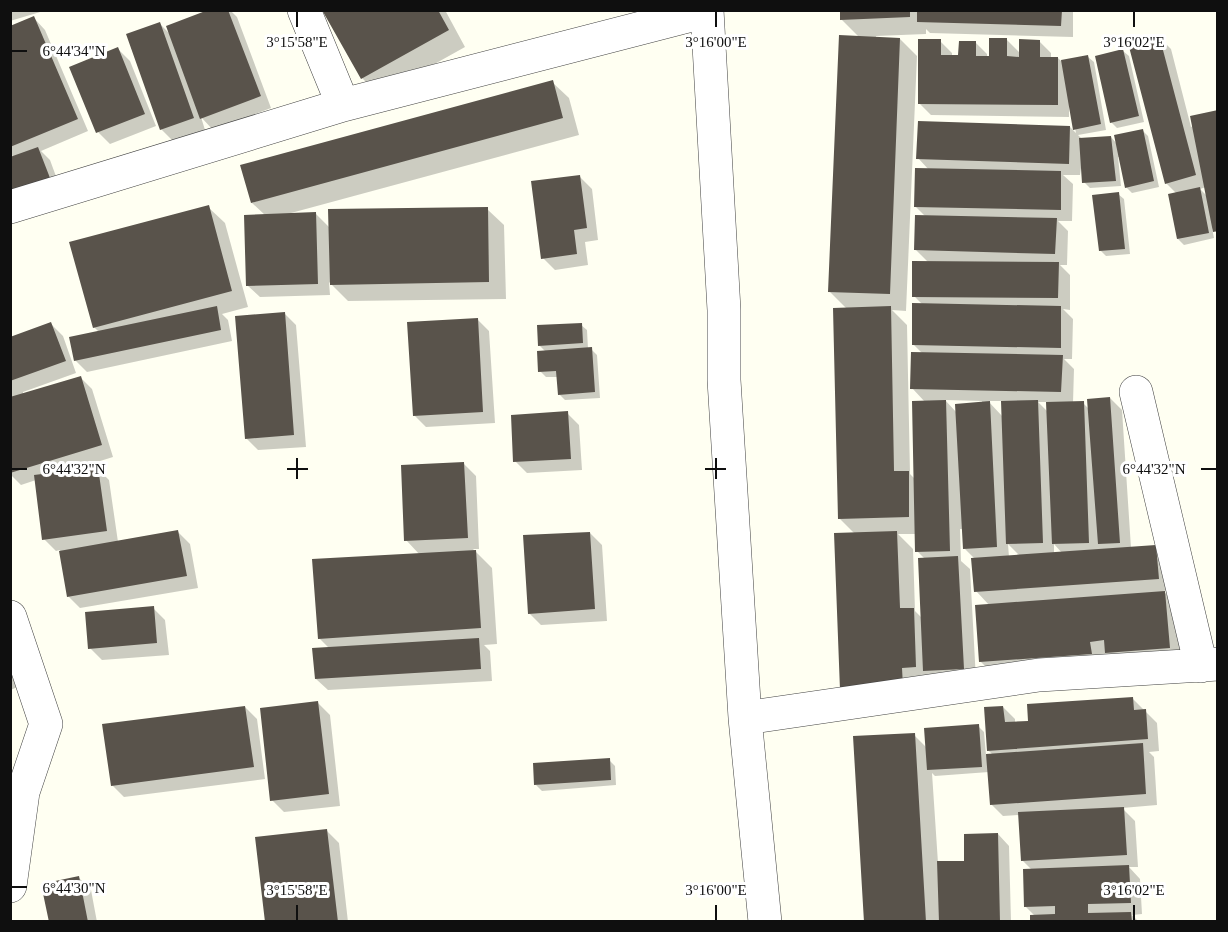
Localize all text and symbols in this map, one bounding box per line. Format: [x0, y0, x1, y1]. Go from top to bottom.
text: 3°15'58"E [266, 34, 328, 50]
text: 3°16'00"E [685, 34, 747, 50]
text: 3°16'02"E [1103, 34, 1165, 50]
text: 6°44'34"N [42, 43, 106, 59]
text: 6°44'32"N [42, 461, 106, 477]
text: 6°44'32"N [1122, 461, 1186, 477]
text: 6°44'30"N [42, 880, 106, 896]
text: 3°15'58"E [266, 882, 328, 898]
text: 3°16'00"E [685, 882, 747, 898]
text: 3°16'02"E [1103, 882, 1165, 898]

